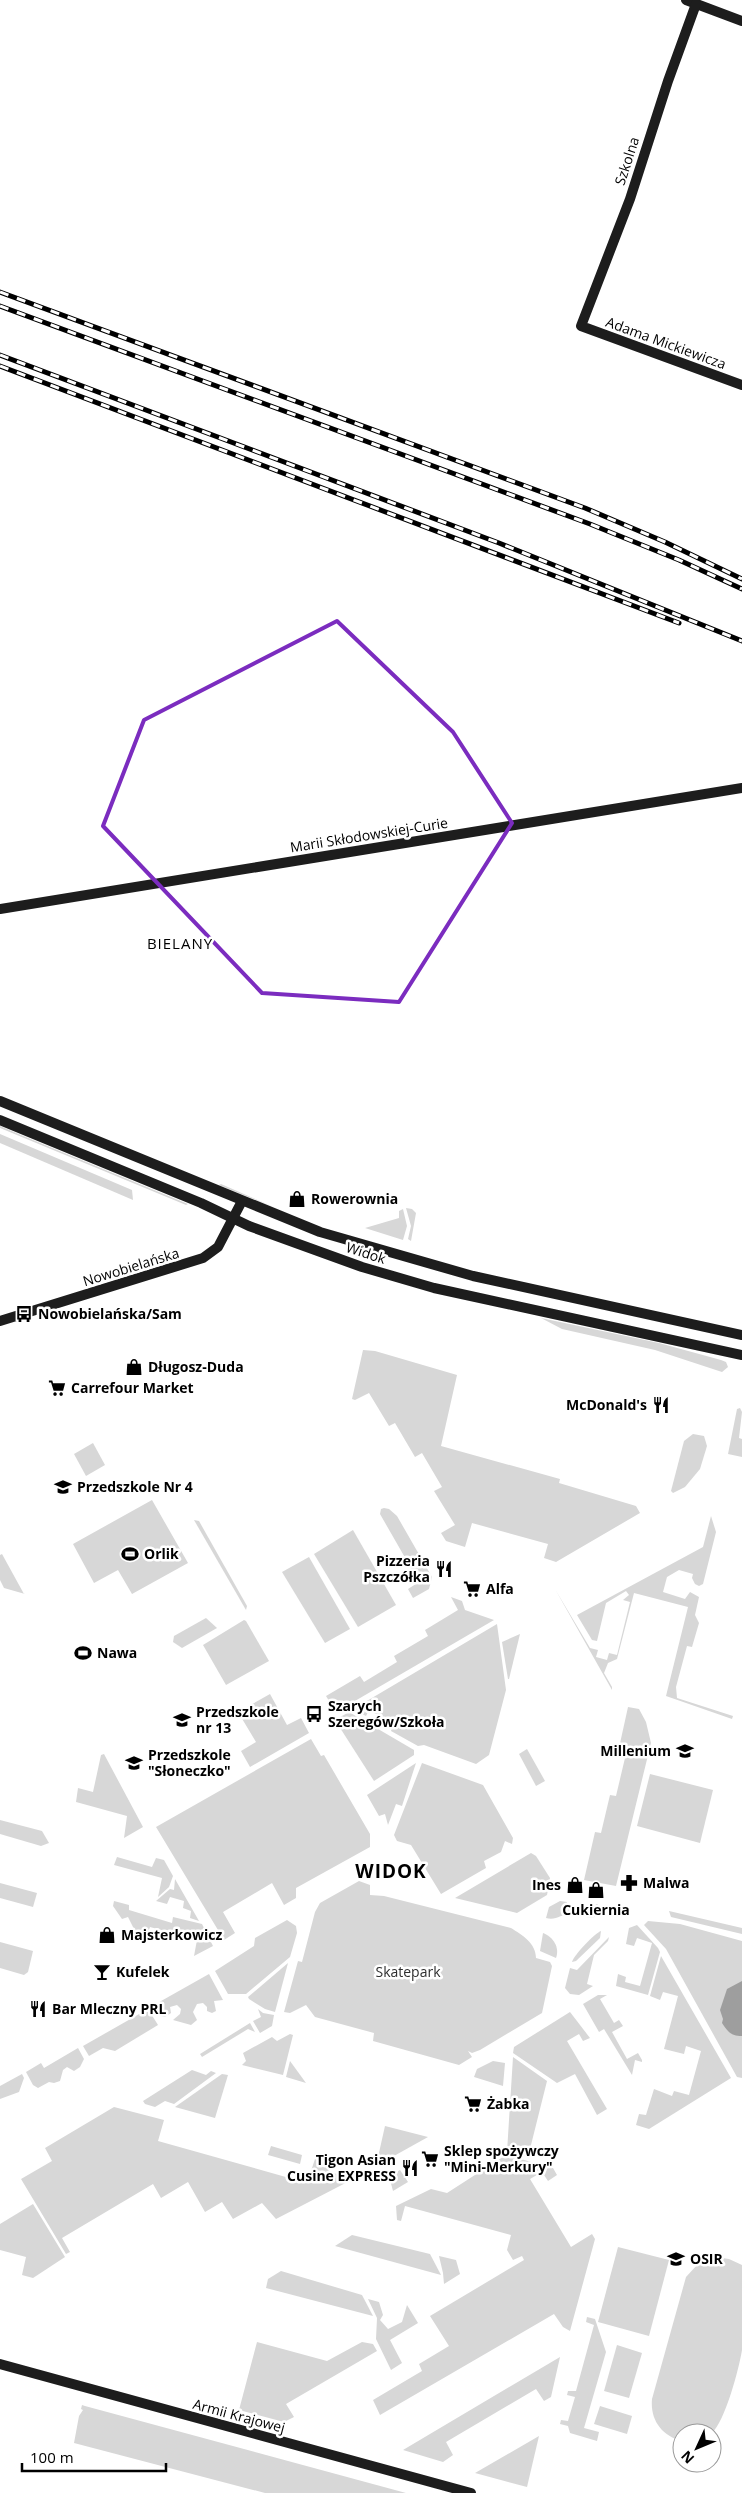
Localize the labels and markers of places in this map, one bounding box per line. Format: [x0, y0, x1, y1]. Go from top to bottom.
shop icon: Rowerownia [287, 1189, 307, 1209]
place label: Rowerownia [311, 1189, 398, 1208]
bus stop icon: Nowobielańska/Sam [14, 1304, 34, 1324]
place label: Nowobielańska/Sam [38, 1304, 182, 1323]
shop icon: Długosz-Duda [124, 1357, 144, 1377]
place label: Długosz-Duda [148, 1357, 244, 1376]
supermarket icon: Carrefour Market [47, 1378, 67, 1398]
place label: Carrefour Market [71, 1378, 194, 1397]
place label: McDonald's [566, 1395, 647, 1414]
restaurant icon: McDonald's [651, 1395, 671, 1415]
school or university icon: Przedszkole Nr 4 [53, 1477, 73, 1497]
place label: Przedszkole Nr 4 [77, 1477, 193, 1496]
sports icon: Orlik [120, 1544, 140, 1564]
place label: Orlik [144, 1544, 179, 1563]
place label: Pizzeria Pszczółka [363, 1551, 430, 1586]
restaurant icon: Pizzeria Pszczółka [434, 1559, 454, 1579]
supermarket icon: Alfa [462, 1579, 482, 1599]
place label: Alfa [486, 1579, 514, 1598]
sports icon: Nawa [73, 1643, 93, 1663]
place label: Nawa [97, 1643, 137, 1662]
place label: Szarych Szeregów/Szkoła [328, 1696, 444, 1731]
place label: Przedszkole nr 13 [196, 1702, 279, 1737]
bus stop icon: Szarych Szeregów/Szkoła [304, 1704, 324, 1724]
school or university icon: Przedszkole nr 13 [172, 1710, 192, 1730]
place label: Millenium [600, 1741, 671, 1760]
school or university icon: Millenium [675, 1741, 695, 1761]
place label: Przedszkole "Słoneczko" [148, 1745, 231, 1780]
school or university icon: Przedszkole "Słoneczko" [124, 1753, 144, 1773]
pharmacy icon: Malwa [619, 1873, 639, 1893]
place label: Malwa [643, 1873, 689, 1892]
place label: Ines [532, 1875, 561, 1894]
shop icon: Ines [565, 1875, 585, 1895]
shop icon: Cukiernia [586, 1880, 606, 1900]
place label: Cukiernia [562, 1900, 630, 1919]
shop icon: Majsterkowicz [97, 1925, 117, 1945]
place label: Majsterkowicz [121, 1925, 222, 1944]
bar icon: Kufelek [92, 1962, 112, 1982]
place label: Kufelek [116, 1962, 170, 1981]
restaurant icon: Bar Mleczny PRL [28, 1999, 48, 2019]
place label: Bar Mleczny PRL [52, 1999, 166, 2018]
supermarket icon: Żabka [463, 2094, 483, 2114]
place label: Żabka [487, 2094, 530, 2113]
place label: Sklep spożywczy "Mini-Merkury" [444, 2141, 559, 2176]
supermarket icon: Sklep spożywczy "Mini-Merkury" [420, 2149, 440, 2169]
place label: Tigon Asian Cusine EXPRESS [287, 2150, 396, 2185]
restaurant icon: Tigon Asian Cusine EXPRESS [400, 2158, 420, 2178]
school or university icon: OSIR [666, 2249, 686, 2269]
place label: OSIR [690, 2249, 723, 2268]

